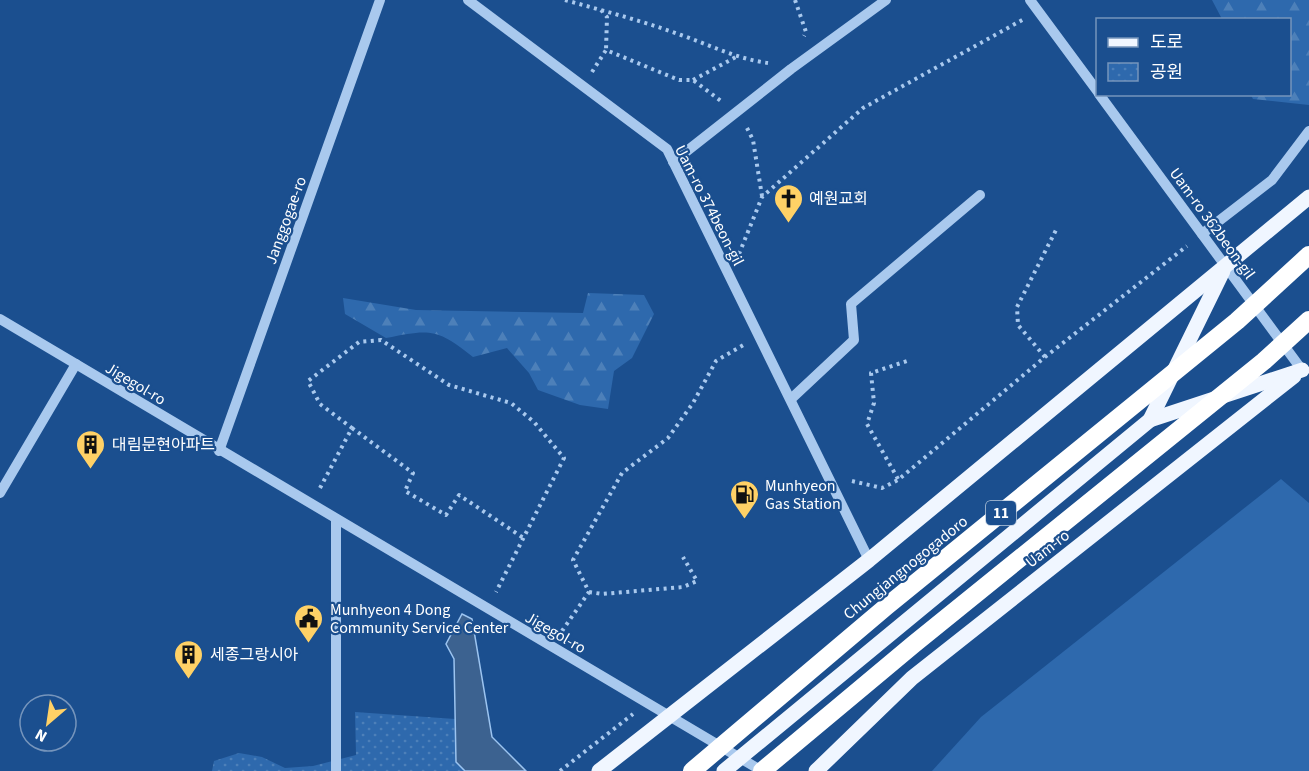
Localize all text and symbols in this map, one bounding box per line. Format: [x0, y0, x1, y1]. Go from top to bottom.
legend [1096, 18, 1291, 96]
text: 도로 [1150, 30, 1183, 55]
text: 공원 [1150, 60, 1183, 85]
street label: Uam-ro 374beon-gil [669, 141, 749, 270]
street label: Uam-ro 362beon-gil [1164, 163, 1260, 284]
street label: Janggogae-ro [260, 173, 312, 267]
church icon: 예원교회 [772, 182, 804, 224]
place label: 예원교회 [809, 188, 868, 210]
street label: Jigegol-ro [101, 357, 170, 411]
building icon: 대림문현아파트 [75, 428, 107, 470]
place label: 대림문현아파트 [112, 434, 215, 456]
place label: Munhyeon Gas Station [765, 475, 841, 515]
fuel station icon: Munhyeon Gas Station [728, 478, 760, 520]
road number: 11 [986, 501, 1016, 525]
street label: Chungjangnogogadoro [839, 511, 972, 625]
street label: Uam-ro [1021, 525, 1074, 573]
place label: Munhyeon 4 Dong Community Service Center [330, 599, 509, 639]
public building icon: Munhyeon 4 Dong Community Service Center [293, 602, 325, 644]
street label: Jigegol-ro [521, 607, 590, 659]
building icon: 세종그랑시아 [173, 638, 205, 680]
place label: 세종그랑시아 [210, 644, 299, 666]
north arrow [18, 693, 78, 753]
text: N [31, 723, 51, 747]

